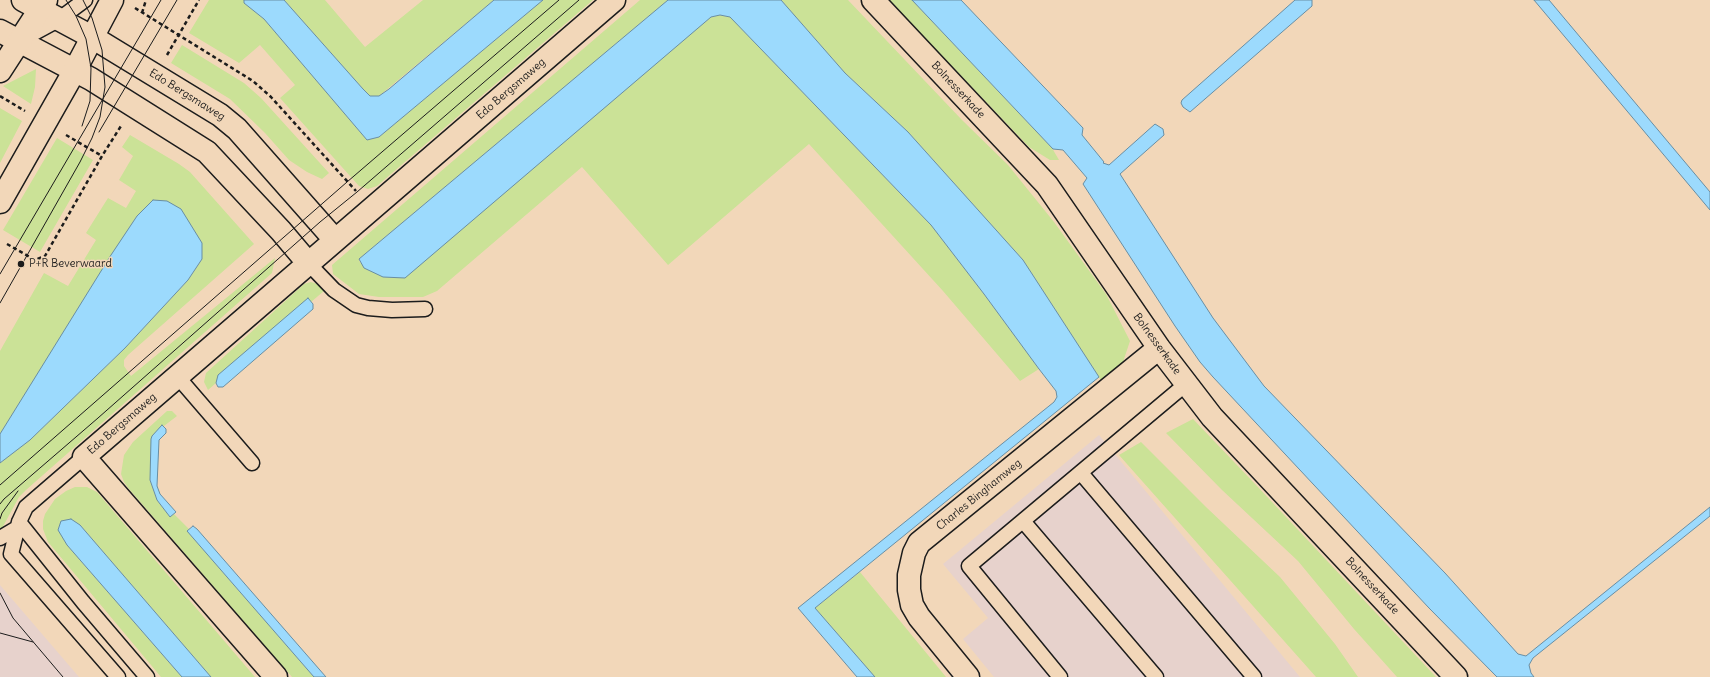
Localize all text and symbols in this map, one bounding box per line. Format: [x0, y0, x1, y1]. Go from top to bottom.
street label: Edo Bergsmaweg [474, 56, 548, 122]
street label: Bolnesserkade [928, 59, 988, 121]
street label: Edo Bergsmaweg [147, 66, 227, 124]
place label: P+R Beverwaard [29, 257, 112, 271]
marker: P+R Beverwaard [16, 259, 26, 269]
street label: Bolnesserkade [1130, 311, 1184, 377]
street label: Edo Bergsmaweg [85, 391, 159, 457]
street label: Charles Binghamweg [934, 457, 1024, 533]
street label: Bolnesserkade [1342, 555, 1402, 617]

